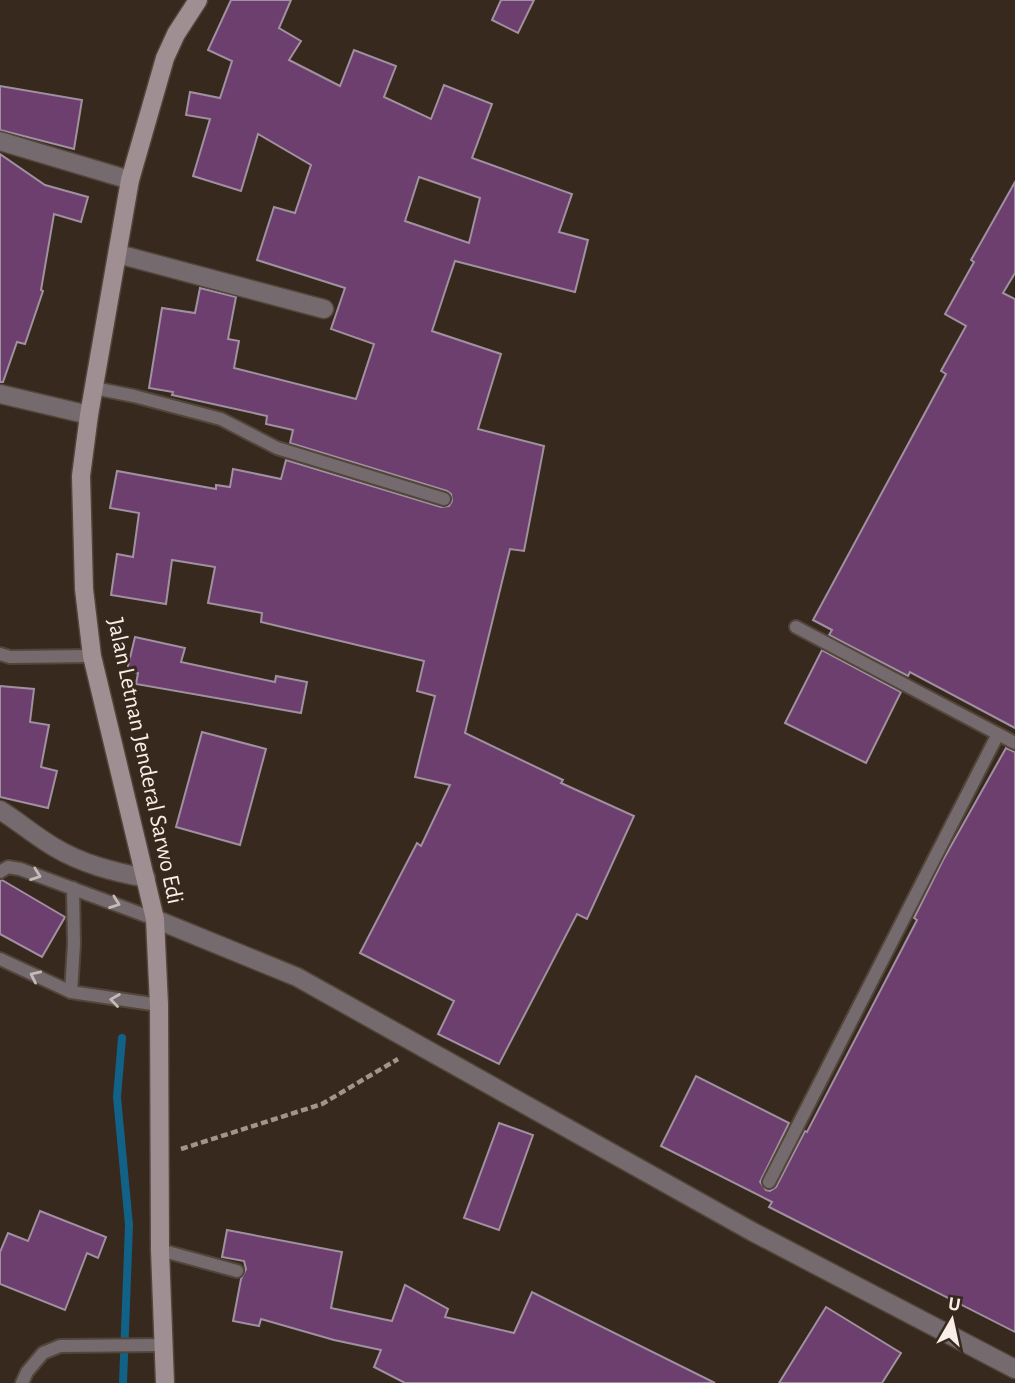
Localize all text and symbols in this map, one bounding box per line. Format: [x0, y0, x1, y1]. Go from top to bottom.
street label: Jalan Letnan Jenderal Sarwo Edi [103, 616, 187, 906]
one-way arrow [30, 867, 42, 881]
one-way arrow [108, 895, 120, 909]
one-way arrow [30, 970, 43, 984]
one-way arrow [109, 993, 121, 1008]
north arrow [917, 1285, 987, 1355]
text: U [947, 1294, 962, 1315]

